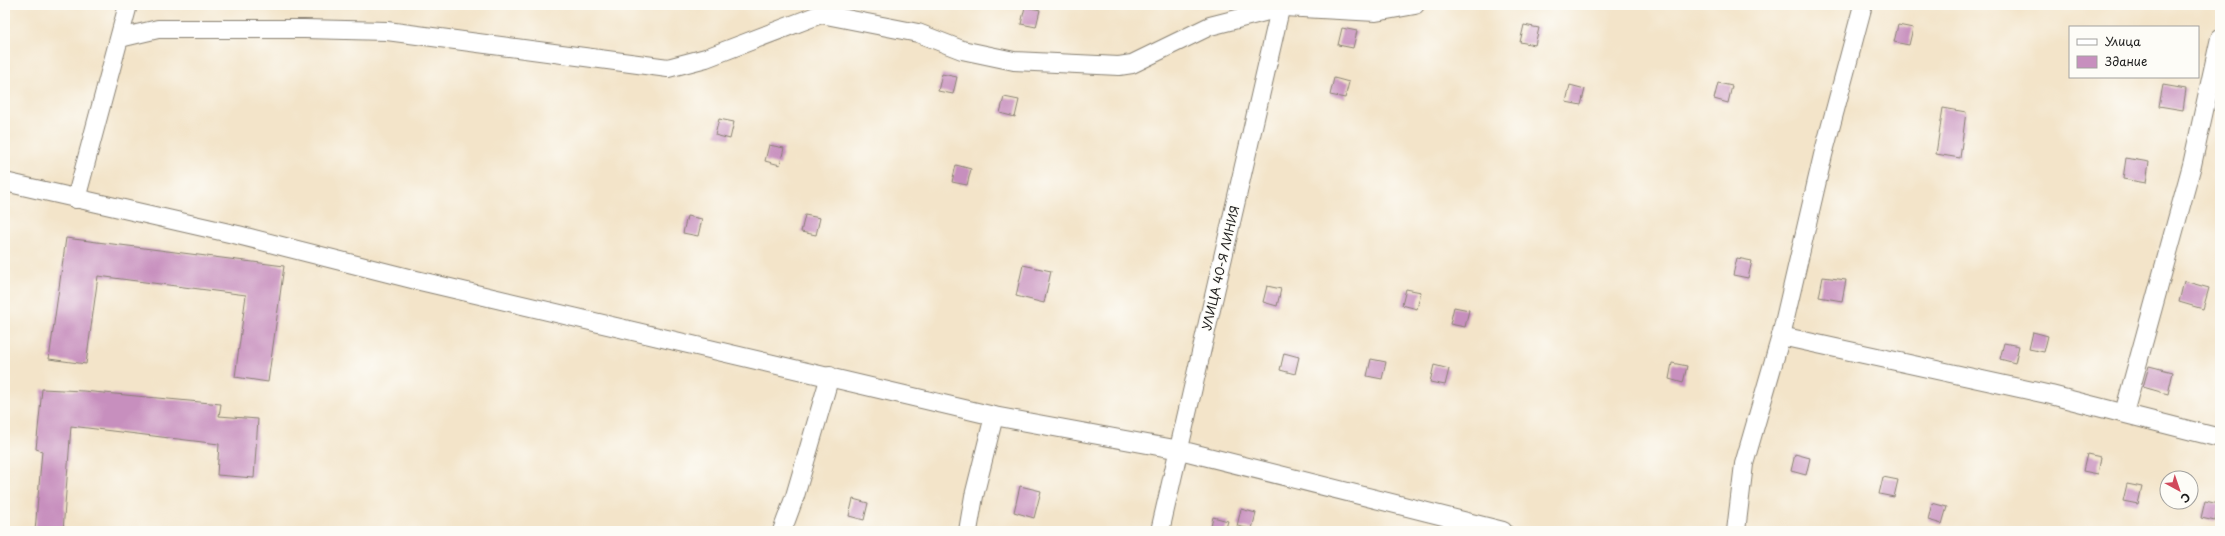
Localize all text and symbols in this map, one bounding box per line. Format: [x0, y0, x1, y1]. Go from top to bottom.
legend [2069, 26, 2199, 78]
text: Улица [2105, 32, 2141, 50]
text: Здание [2105, 52, 2147, 70]
street label: УЛИЦА 40-Я ЛИНИЯ [1197, 204, 1243, 332]
north arrow [2159, 470, 2199, 510]
text: С [2177, 489, 2194, 507]

